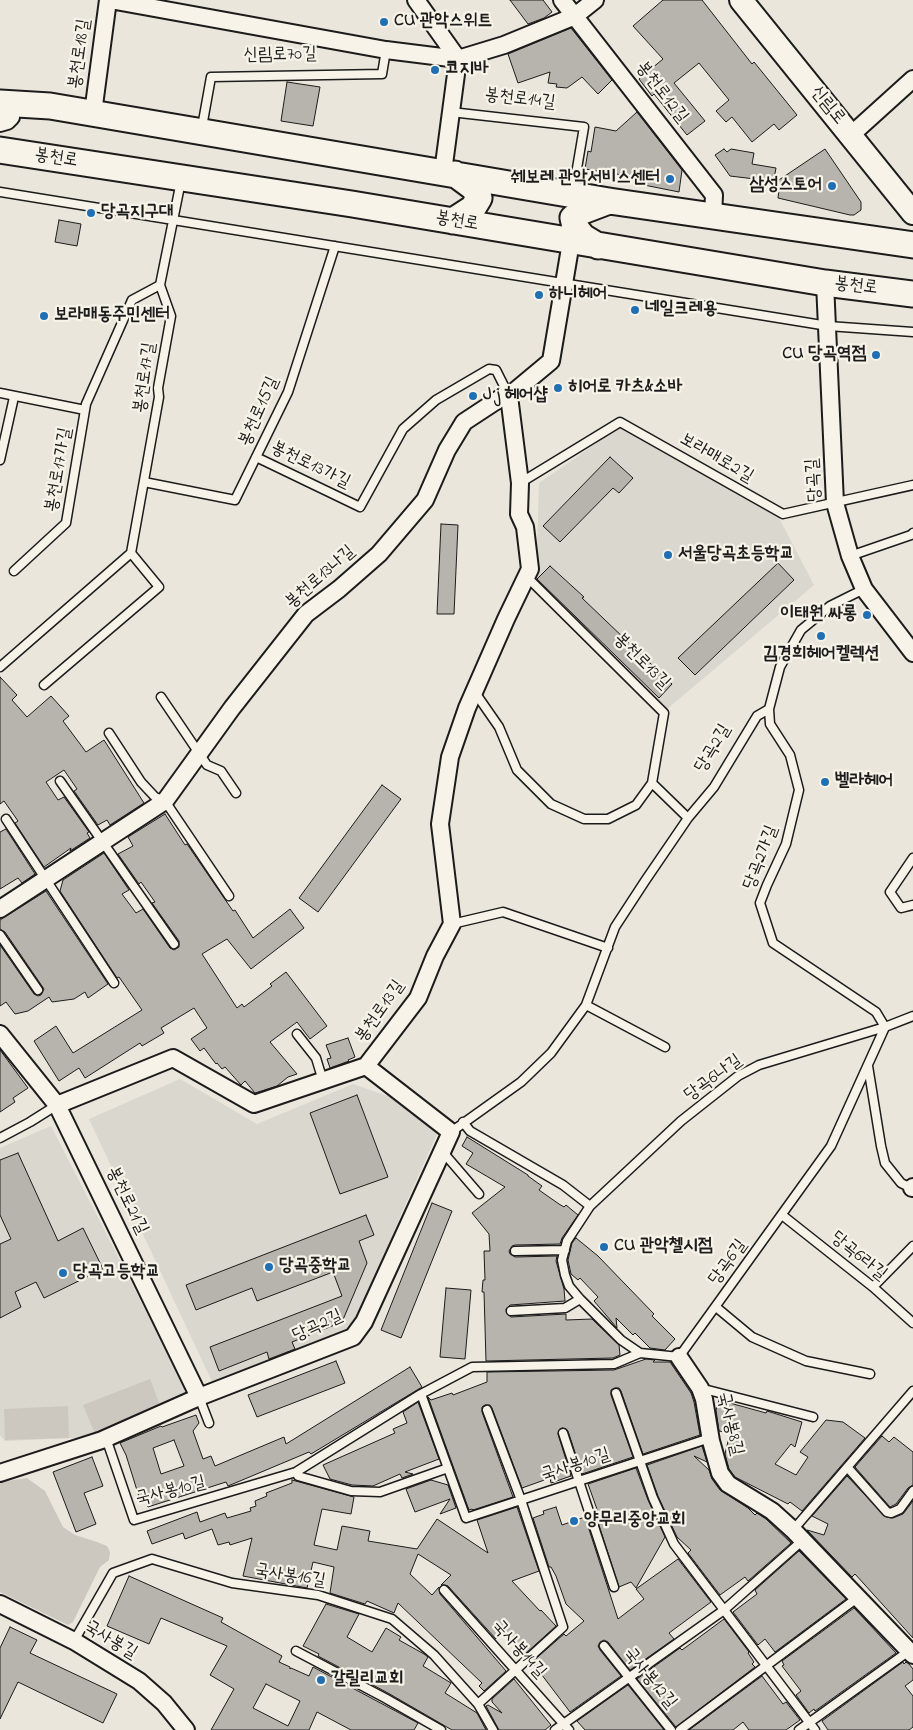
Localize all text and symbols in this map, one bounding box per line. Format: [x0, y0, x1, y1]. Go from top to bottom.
place label: CU 관악스위트 [394, 11, 492, 33]
marker: CU 관악스위트 [378, 16, 390, 28]
street label: 봉천로18길 [65, 18, 97, 90]
street label: 신림로70길 [243, 45, 317, 67]
street label: 봉천로12길 [630, 58, 692, 128]
place label: 코지바 [445, 59, 488, 81]
marker: 코지바 [429, 64, 441, 76]
street label: 신림로 [805, 82, 849, 130]
street label: 봉천로14길 [483, 85, 557, 115]
street label: 봉천로 [33, 145, 79, 173]
place label: 쉐보레 관악서비스센터 [511, 168, 660, 190]
marker: 쉐보레 관악서비스센터 [664, 173, 676, 185]
place label: 삼성스토어 [750, 175, 822, 197]
marker: 삼성스토어 [826, 180, 838, 192]
place label: 당곡지구대 [101, 202, 173, 224]
marker: 당곡지구대 [85, 207, 97, 219]
street label: 봉천로 [434, 208, 480, 236]
street label: 봉천로 [833, 274, 879, 300]
place label: 하니헤어 [549, 284, 607, 306]
marker: 하니헤어 [533, 289, 545, 301]
place label: 네일크레용 [645, 299, 717, 321]
marker: 네일크레용 [629, 304, 641, 316]
place label: 보라매동주민센터 [54, 305, 170, 327]
marker: 보라매동주민센터 [38, 310, 50, 322]
street label: 봉천로17길 [130, 341, 162, 415]
place label: CU 당곡역점 [782, 344, 866, 366]
marker: CU 당곡역점 [870, 349, 882, 361]
street label: 봉천로15길 [235, 374, 285, 450]
place label: 히어로 카츠&소바 [568, 377, 682, 399]
marker: 히어로 카츠&소바 [552, 382, 564, 394]
place label: J j 헤어샵 [483, 385, 548, 407]
marker: J j 헤어샵 [467, 390, 479, 402]
street label: 봉천로17가길 [42, 426, 78, 514]
street label: 보라매로2길 [675, 429, 757, 489]
street label: 봉천로13가길 [267, 438, 353, 494]
street label: 당곡길 [803, 458, 827, 502]
street label: 봉천로13나길 [282, 542, 360, 614]
place label: 서울당곡초등학교 [678, 544, 794, 566]
marker: 서울당곡초등학교 [662, 549, 674, 561]
place label: 이태원 싸롱 [780, 604, 857, 626]
marker: 이태원 싸롱 [861, 609, 873, 621]
street label: 봉천로13길 [608, 629, 674, 695]
marker: 김경희헤어켈렉션 [815, 630, 827, 642]
place label: 김경희헤어켈렉션 [763, 644, 879, 666]
street label: 당곡2길 [691, 721, 737, 777]
place label: 벨라헤어 [835, 771, 893, 793]
marker: 벨라헤어 [819, 776, 831, 788]
street label: 당곡2가길 [740, 823, 784, 893]
street label: 봉천로13길 [352, 977, 410, 1047]
street label: 당곡6나길 [681, 1051, 747, 1107]
street label: 봉천로21길 [100, 1164, 152, 1238]
street label: 당곡6라길 [826, 1228, 890, 1286]
place label: CU 관악첼시점 [614, 1236, 712, 1258]
street label: 당곡6길 [705, 1236, 753, 1290]
marker: CU 관악첼시점 [598, 1241, 610, 1253]
place label: 당곡중학교 [279, 1256, 351, 1278]
marker: 당곡중학교 [263, 1261, 275, 1273]
place label: 당곡고등학교 [73, 1262, 160, 1284]
marker: 당곡고등학교 [57, 1267, 69, 1279]
street label: 당곡2길 [290, 1306, 346, 1348]
street label: 국사봉8길 [711, 1390, 747, 1458]
street label: 국사봉10길 [539, 1445, 613, 1487]
street label: 국사봉10길 [134, 1473, 208, 1511]
place label: 양무리중앙교회 [584, 1510, 685, 1532]
marker: 양무리중앙교회 [568, 1515, 580, 1527]
street label: 국사봉16길 [253, 1561, 327, 1593]
street label: 국사봉14길 [486, 1616, 550, 1684]
street label: 국사봉길 [80, 1617, 140, 1665]
street label: 국사봉12길 [618, 1644, 680, 1714]
place label: 갈릴리교회 [331, 1669, 403, 1691]
marker: 갈릴리교회 [315, 1674, 327, 1686]

